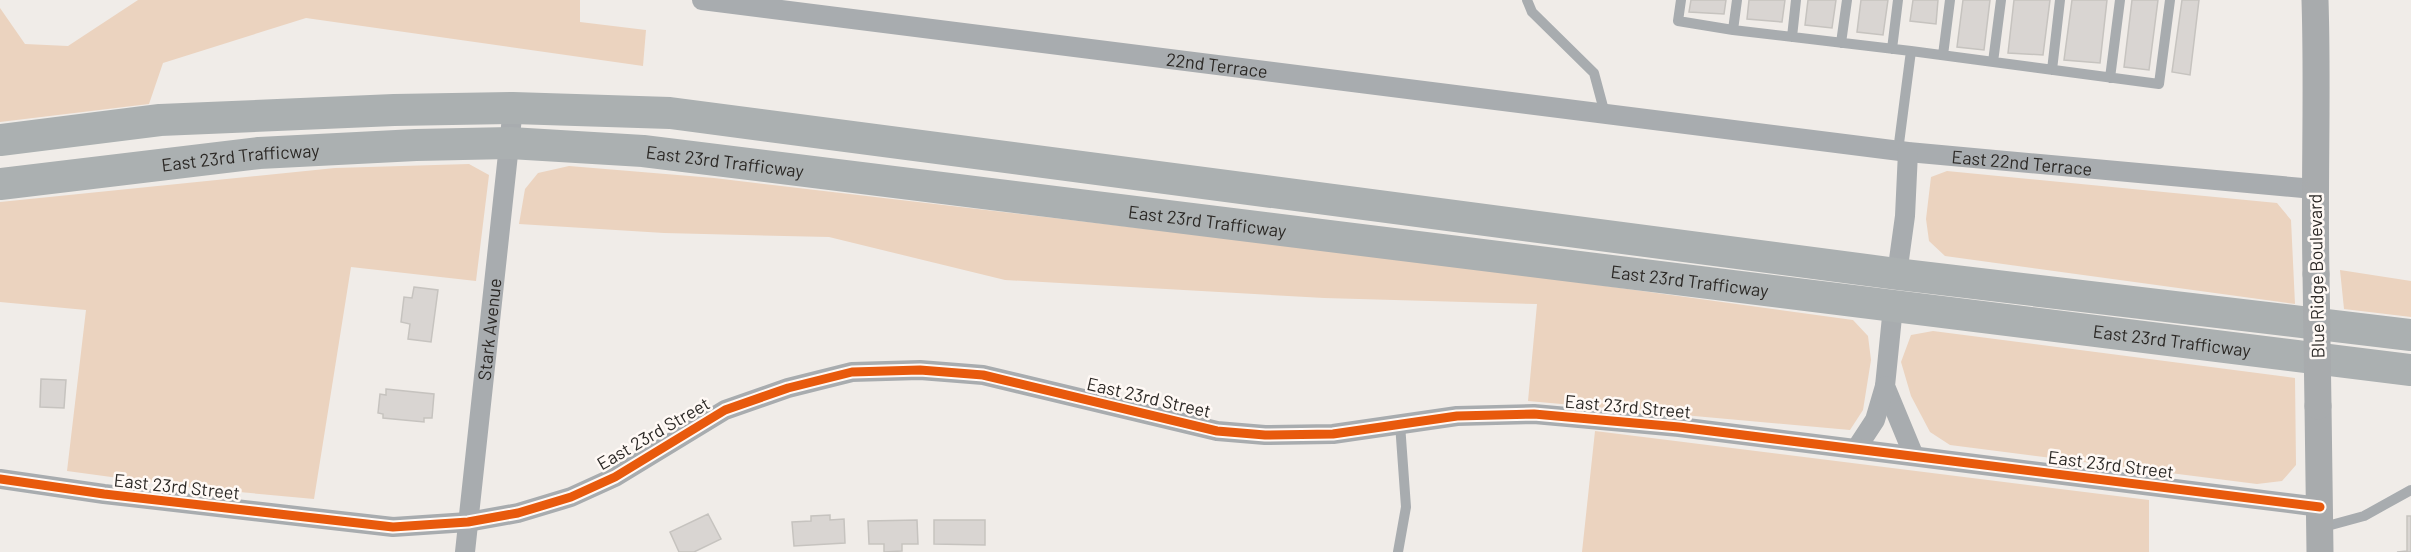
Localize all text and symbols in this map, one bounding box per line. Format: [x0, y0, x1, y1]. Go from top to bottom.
street label: 22nd Terrace [1165, 48, 1269, 82]
street label: East 23rd Trafficway [160, 139, 320, 176]
street label: East 23rd Trafficway [645, 140, 805, 182]
street label: East 22nd Terrace [1951, 145, 2093, 180]
street label: Blue Ridge Boulevard [2304, 194, 2328, 358]
street label: East 23rd Trafficway [1127, 200, 1288, 242]
street label: East 23rd Trafficway [1609, 260, 1770, 301]
street label: Stark Avenue [473, 277, 506, 382]
street label: East 23rd Trafficway [2092, 320, 2252, 361]
street label: East 23rd Street [1085, 372, 1213, 422]
street label: East 23rd Street [1564, 390, 1692, 422]
street label: East 23rd Street [593, 392, 713, 474]
street label: East 23rd Street [2047, 445, 2175, 483]
street label: East 23rd Street [113, 468, 241, 504]

